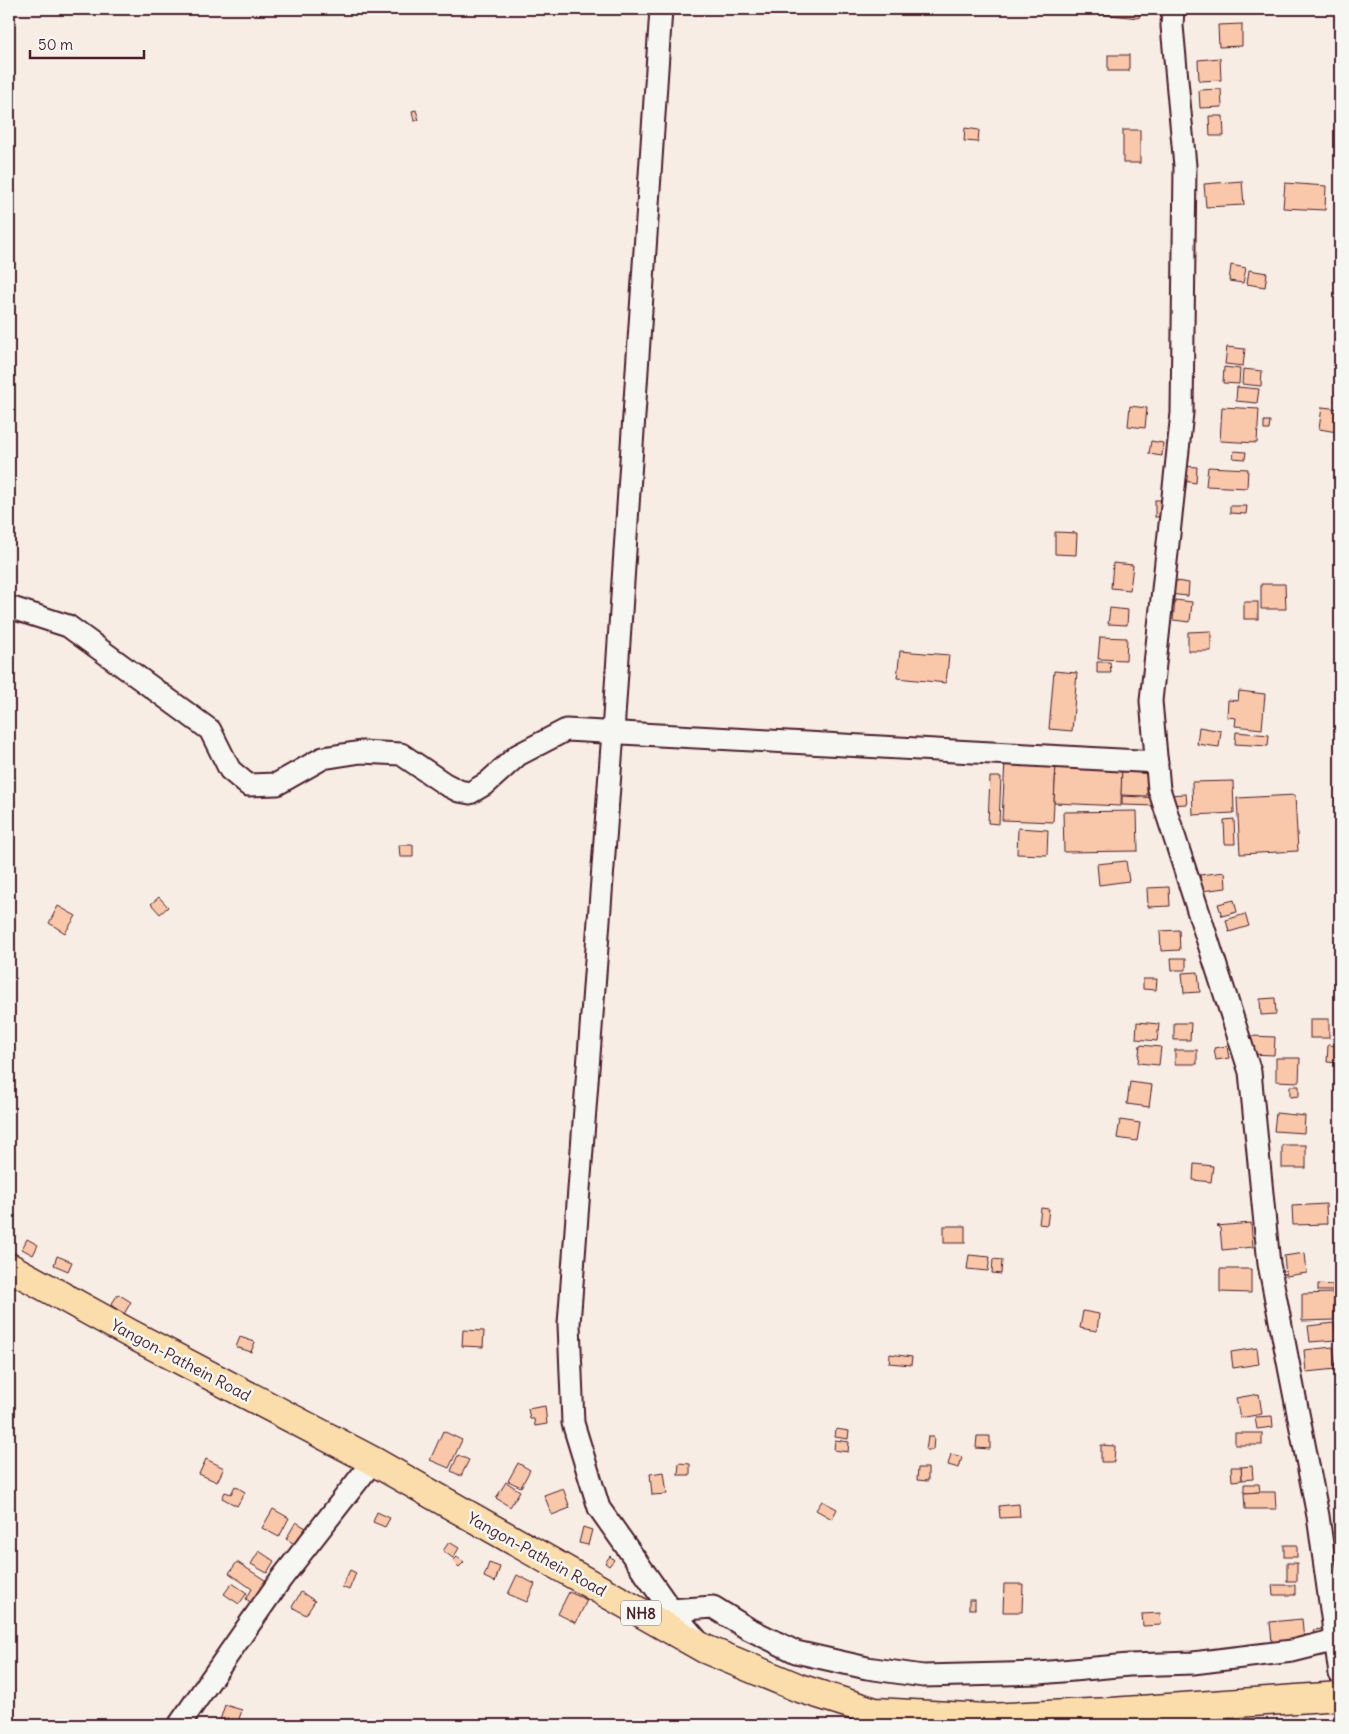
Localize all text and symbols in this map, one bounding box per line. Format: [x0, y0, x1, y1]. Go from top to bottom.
scale bar [30, 28, 144, 60]
text: 50 m [38, 35, 73, 54]
street label: Yangon-Pathein Road [108, 1315, 254, 1405]
street label: Yangon-Pathein Road [464, 1507, 610, 1601]
road number: NH8 [621, 1600, 661, 1626]

